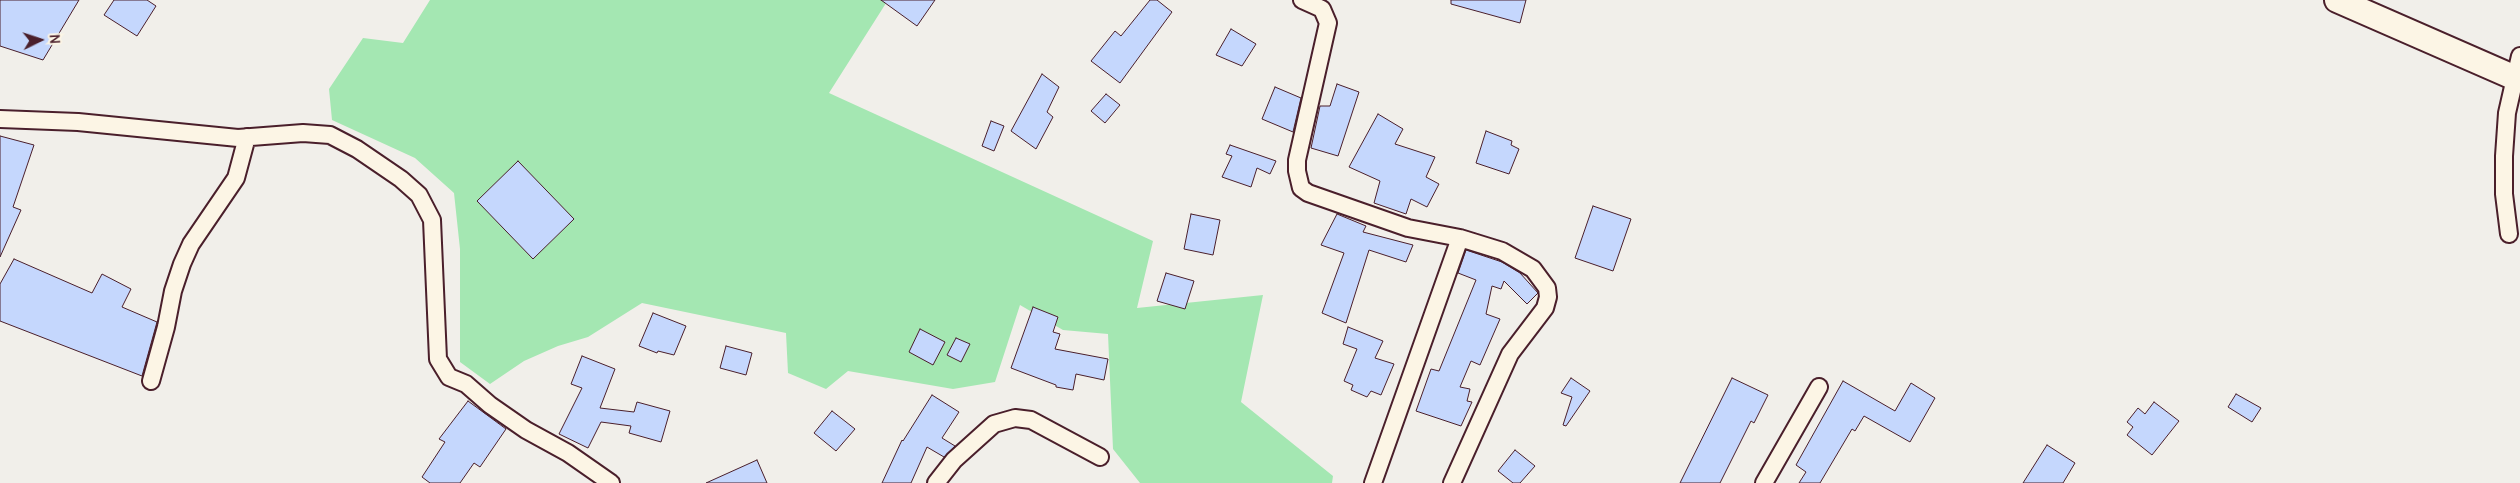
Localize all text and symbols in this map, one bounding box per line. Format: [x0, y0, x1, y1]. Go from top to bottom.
north arrow [15, 15, 65, 65]
text: N [46, 33, 64, 44]

